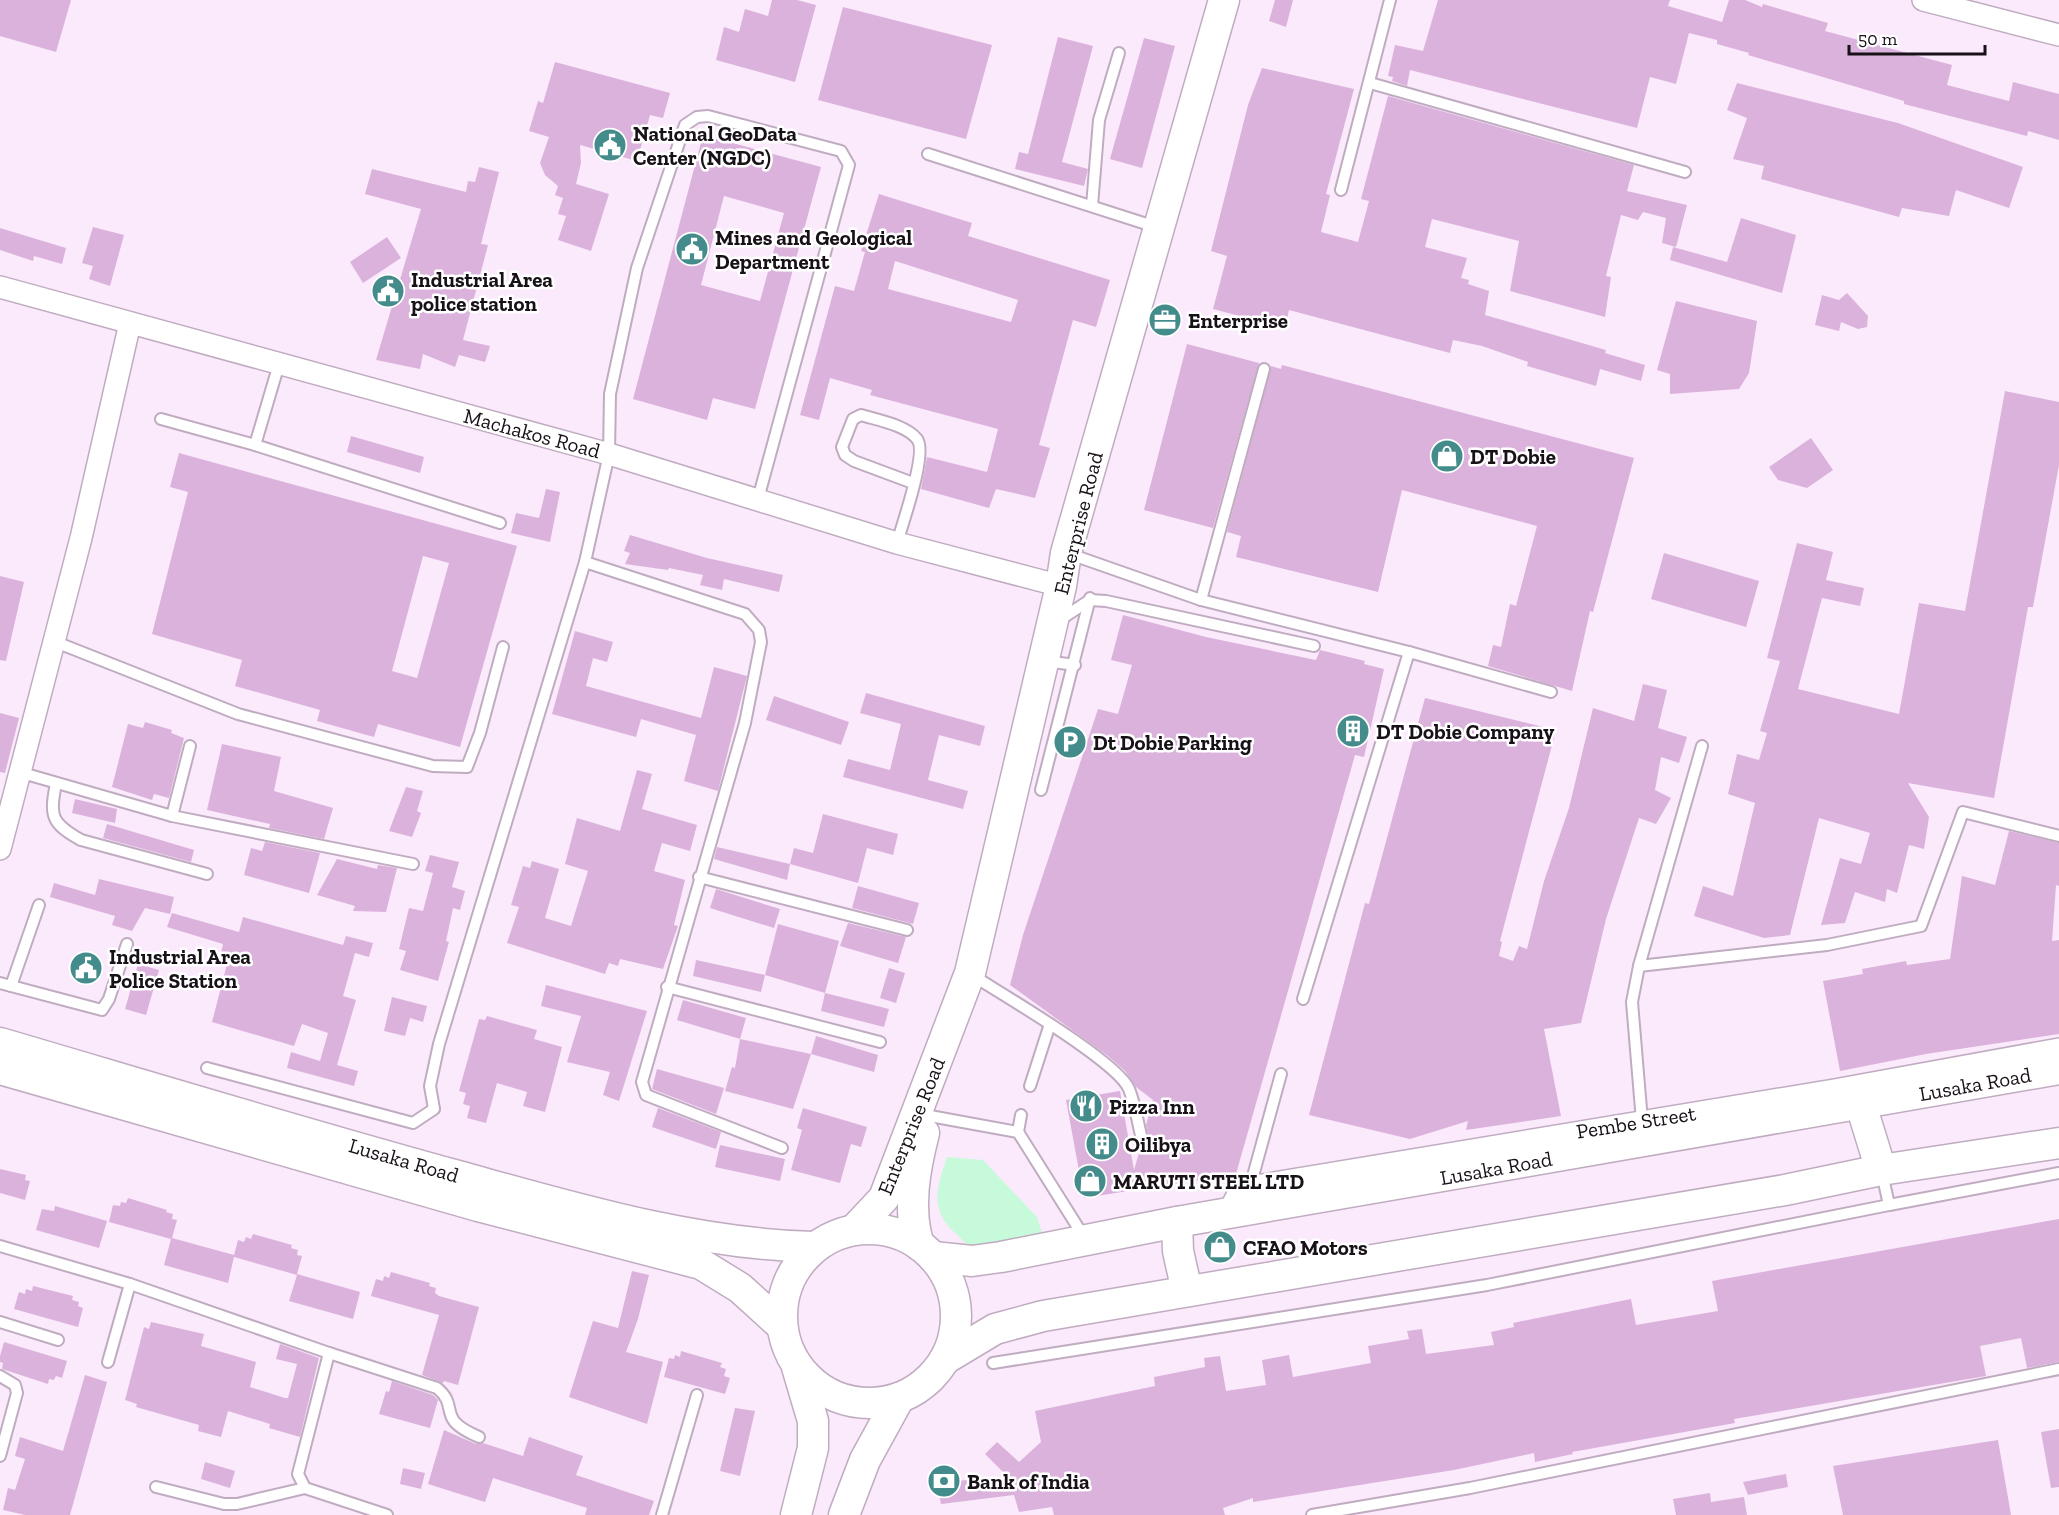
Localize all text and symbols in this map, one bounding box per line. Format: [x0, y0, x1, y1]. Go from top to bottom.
scale bar [1849, 18, 1986, 56]
text: 50 m [1858, 28, 1898, 50]
place label: National GeoData Center (NGDC) [633, 121, 797, 170]
public building icon: National GeoData Center (NGDC) [592, 127, 628, 163]
place label: Mines and Geological Department [715, 225, 912, 274]
public building icon: Mines and Geological Department [674, 231, 710, 267]
place label: Industrial Area police station [411, 267, 553, 316]
public building icon: Industrial Area police station [370, 273, 406, 309]
office icon: Enterprise [1147, 302, 1183, 338]
place label: Enterprise [1188, 308, 1288, 333]
street label: Machakos Road [461, 403, 604, 463]
shop icon: DT Dobie [1429, 438, 1465, 474]
place label: DT Dobie [1470, 444, 1556, 469]
street label: Enterprise Road [1048, 449, 1108, 597]
building icon: DT Dobie Company [1335, 713, 1371, 749]
place label: DT Dobie Company [1376, 719, 1554, 744]
parking icon: Dt Dobie Parking [1052, 724, 1088, 760]
place label: Dt Dobie Parking [1093, 730, 1252, 755]
place label: Industrial Area Police Station [109, 944, 251, 993]
public building icon: Industrial Area Police Station [68, 950, 104, 986]
street label: Enterprise Road [872, 1053, 950, 1198]
street label: Lusaka Road [1917, 1062, 2033, 1106]
restaurant icon: Pizza Inn [1068, 1088, 1104, 1124]
place label: Pizza Inn [1109, 1094, 1195, 1119]
street label: Pembe Street [1574, 1100, 1698, 1144]
building icon: Oilibya [1084, 1126, 1120, 1162]
street label: Lusaka Road [346, 1132, 462, 1188]
place label: Oilibya [1125, 1132, 1192, 1157]
street label: Lusaka Road [1438, 1146, 1554, 1190]
shop icon: MARUTI STEEL LTD [1072, 1163, 1108, 1199]
place label: MARUTI STEEL LTD [1113, 1169, 1304, 1194]
shop icon: CFAO Motors [1202, 1229, 1238, 1265]
place label: CFAO Motors [1243, 1235, 1368, 1260]
bank icon: Bank of India [926, 1463, 962, 1499]
place label: Bank of India [967, 1469, 1090, 1494]

